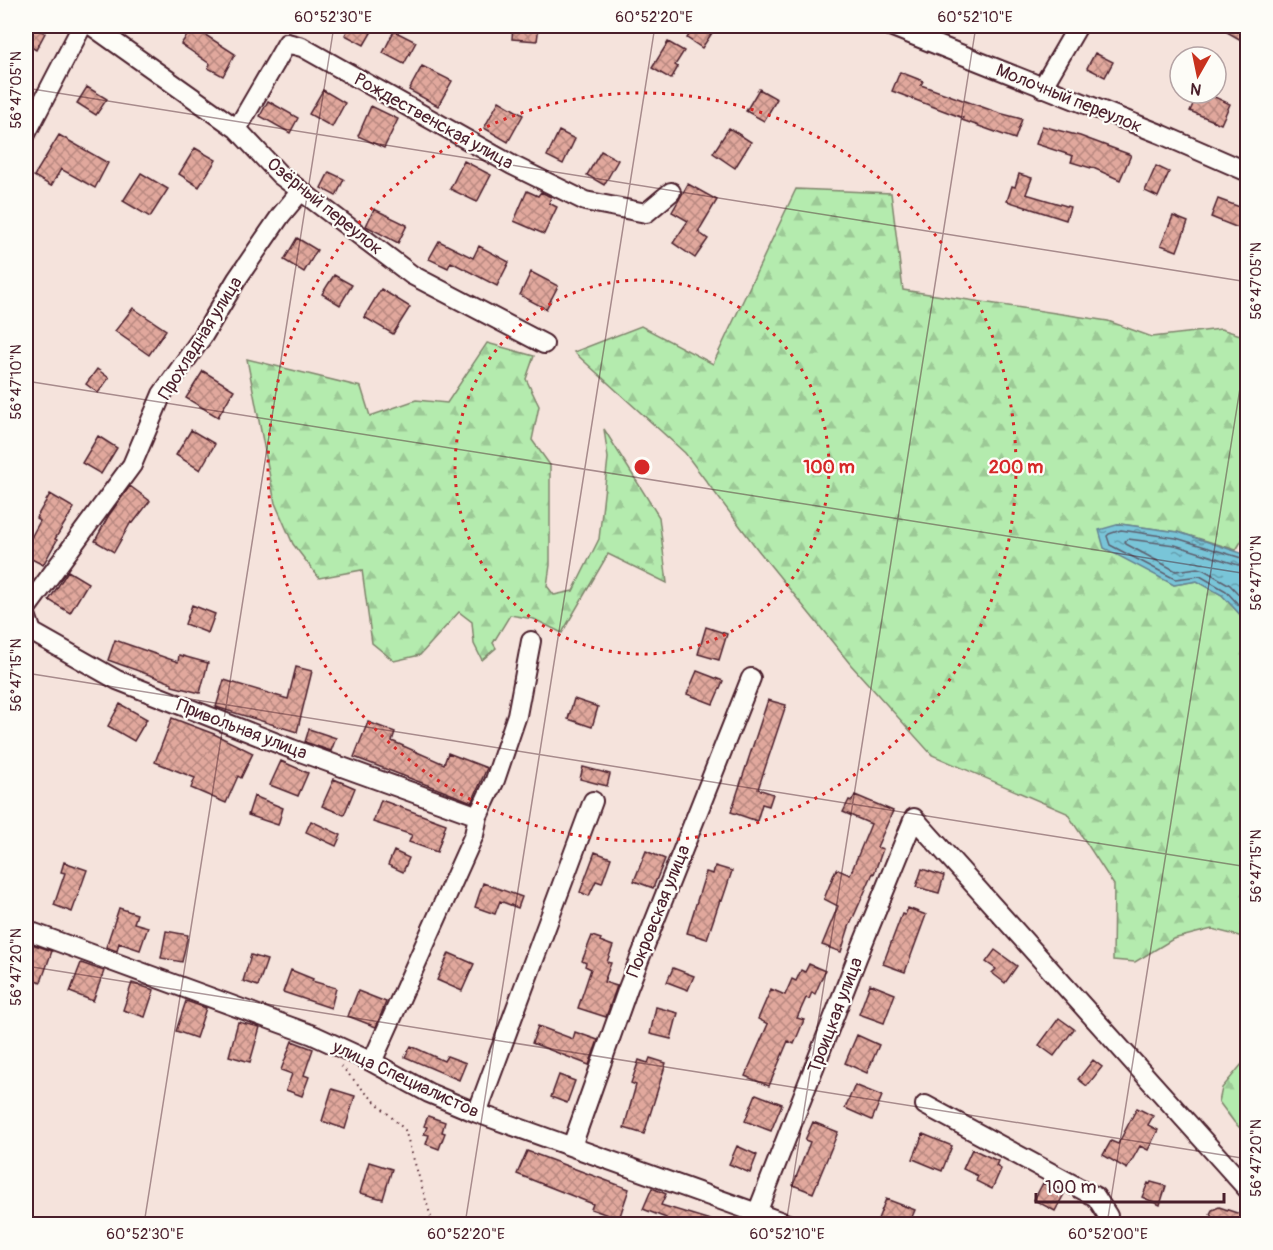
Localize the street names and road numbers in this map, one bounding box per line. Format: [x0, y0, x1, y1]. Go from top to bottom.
street label: Молочный переулок [992, 59, 1145, 138]
street label: Рождественская улица [350, 68, 517, 175]
street label: Озёрный переулок [262, 152, 387, 260]
street label: Прохладная улица [153, 272, 248, 404]
street label: Привольная улица [173, 694, 310, 765]
street label: Покровская улица [621, 842, 695, 981]
street label: Троицкая улица [803, 954, 868, 1076]
street label: улица Специалистов [328, 1035, 483, 1124]

